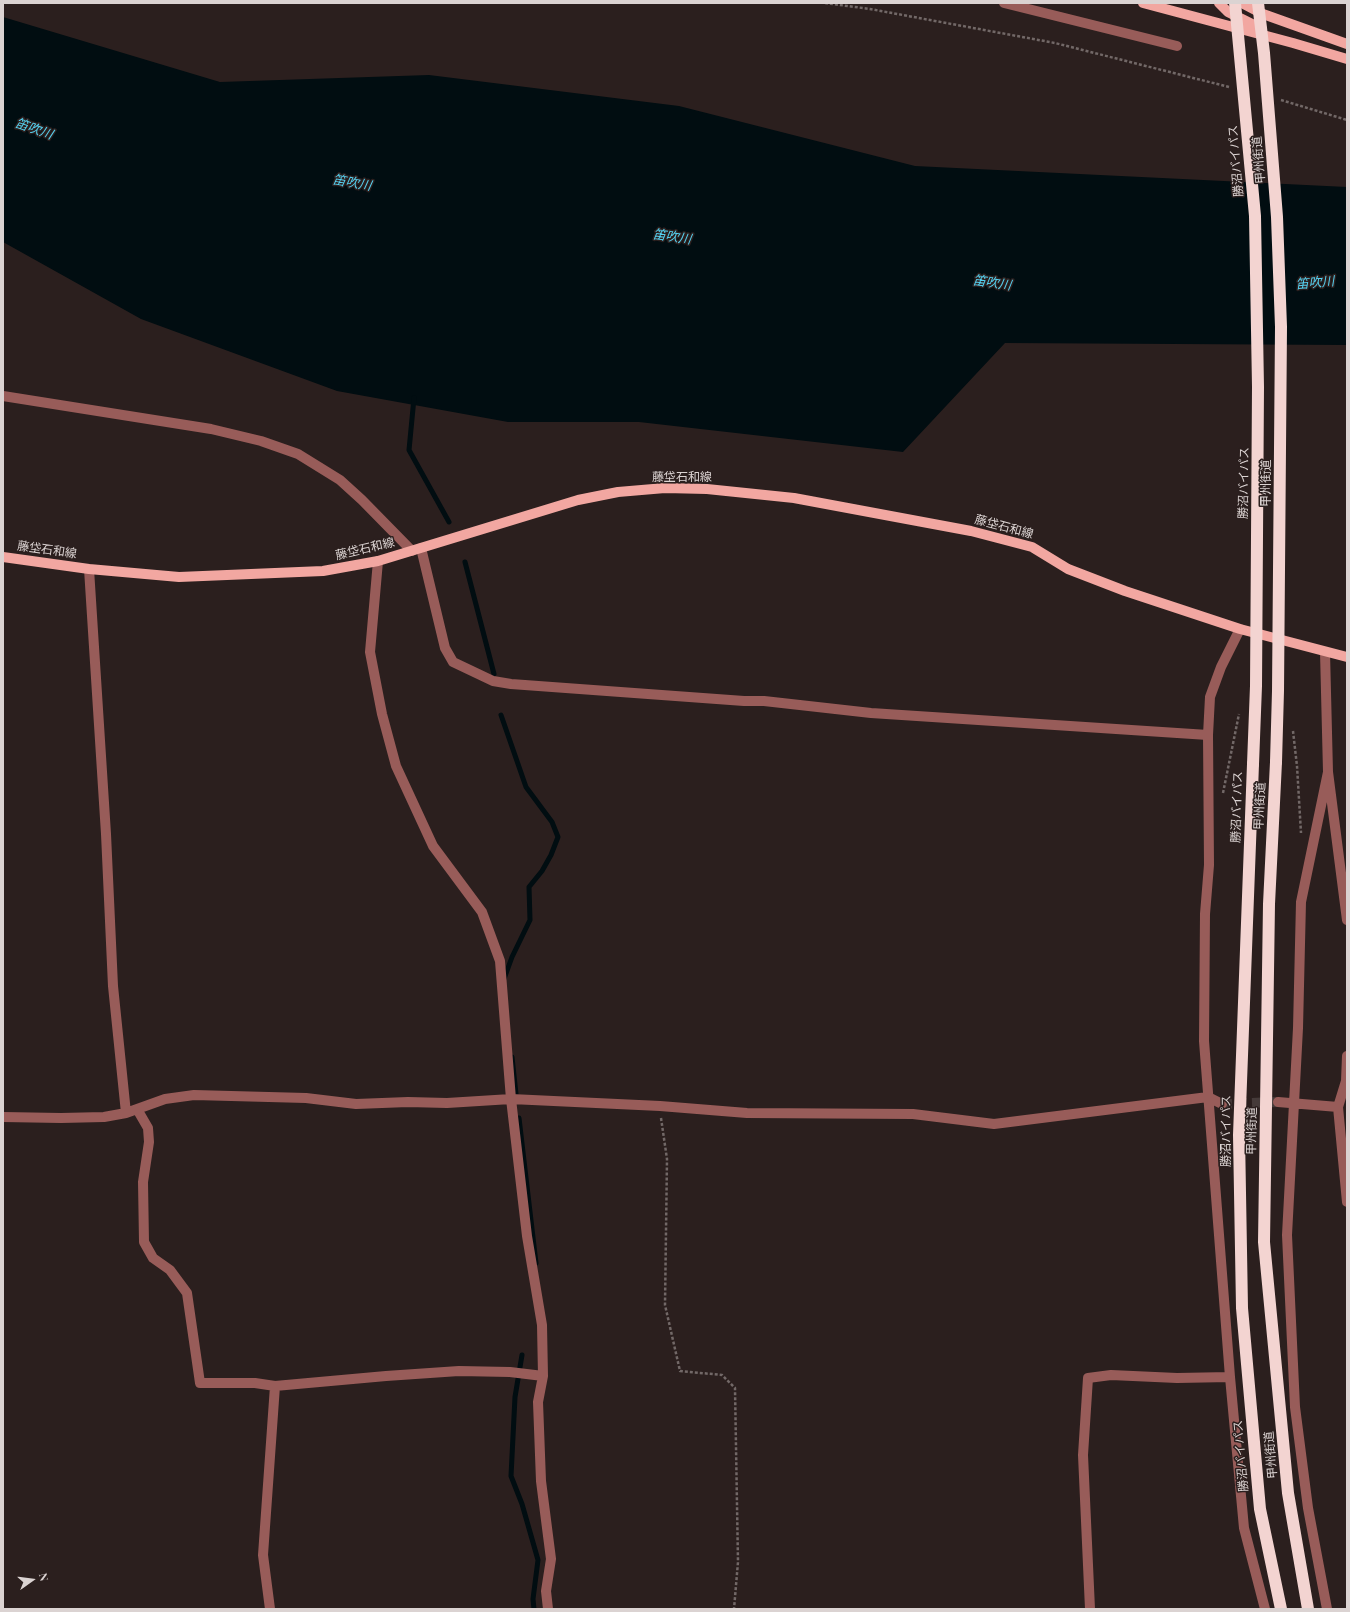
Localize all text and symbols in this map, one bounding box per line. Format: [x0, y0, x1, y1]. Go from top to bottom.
water label: 笛吹川 [13, 115, 55, 143]
street label: 勝沼バイパス [1226, 125, 1246, 197]
street label: 甲州街道 [1250, 135, 1268, 185]
water label: 笛吹川 [331, 172, 373, 194]
water label: 笛吹川 [652, 227, 692, 247]
water label: 笛吹川 [972, 273, 1012, 293]
water label: 笛吹川 [1295, 274, 1335, 292]
street label: 勝沼バイパス [1236, 447, 1252, 519]
street label: 甲州街道 [1259, 459, 1273, 507]
street label: 藤垈石和線 [652, 470, 712, 484]
street label: 藤垈石和線 [973, 512, 1035, 542]
street label: 藤垈石和線 [334, 535, 396, 563]
street label: 藤垈石和線 [16, 539, 78, 561]
street label: 勝沼バイパス [1229, 771, 1245, 843]
street label: 甲州街道 [1252, 782, 1268, 830]
street label: 勝沼バイパス [1219, 1095, 1233, 1167]
street label: 甲州街道 [1244, 1107, 1260, 1155]
street label: 勝沼バイパス [1231, 1420, 1251, 1492]
street label: 甲州街道 [1262, 1430, 1280, 1480]
north arrow [12, 1560, 52, 1600]
text: N [36, 1571, 52, 1583]

